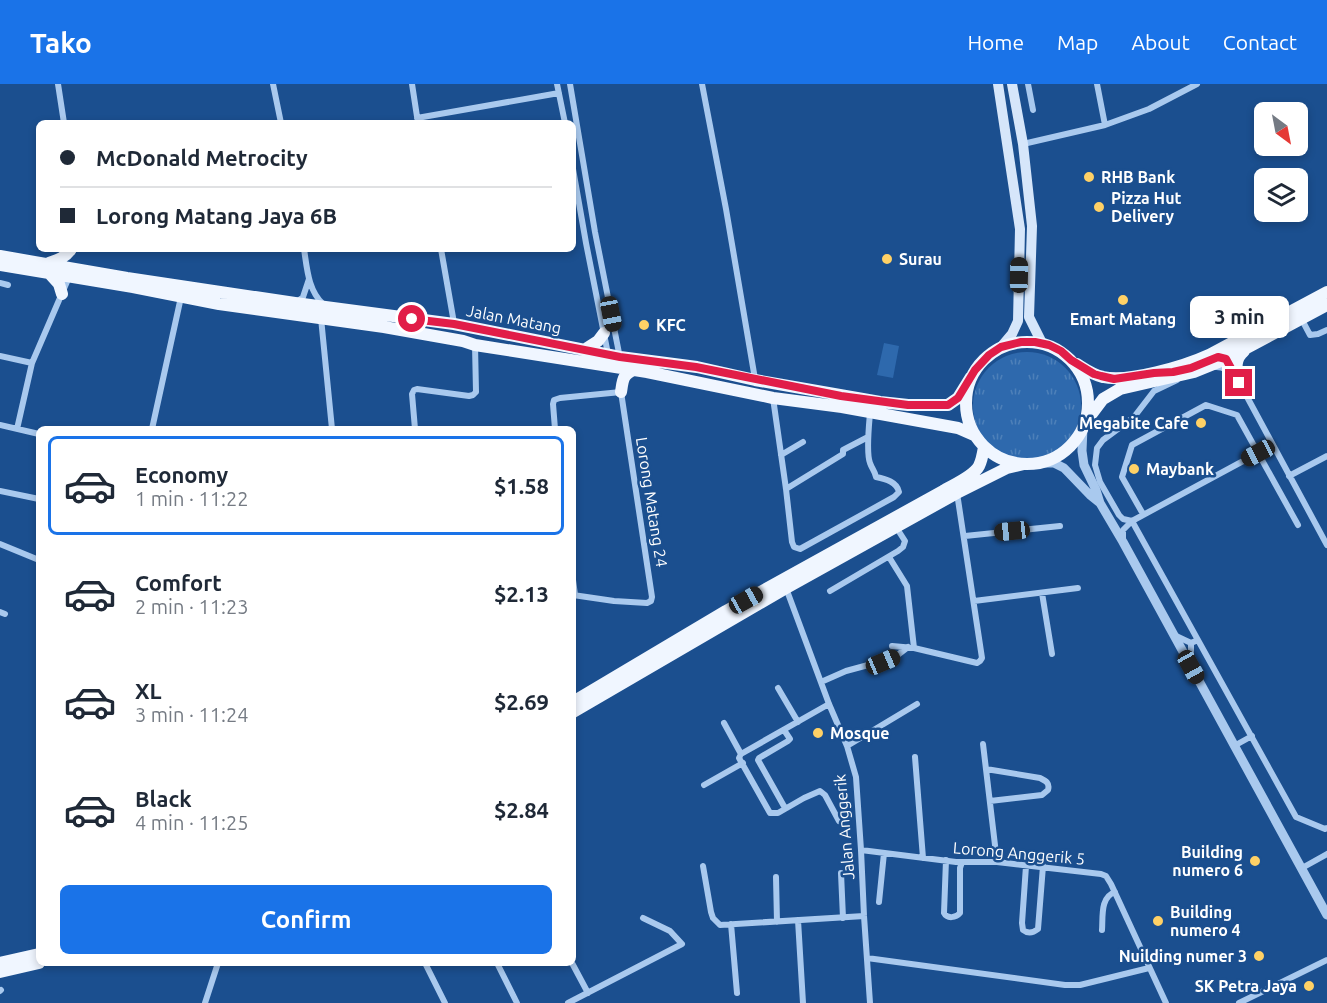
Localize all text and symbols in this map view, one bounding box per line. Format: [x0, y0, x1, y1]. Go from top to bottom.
text: Tako [30, 27, 92, 58]
text: Home [967, 30, 1024, 54]
text: Map [1057, 30, 1098, 54]
text: About [1131, 30, 1190, 54]
text: Contact [1223, 30, 1297, 54]
north arrow [1254, 102, 1308, 156]
map controls [1254, 102, 1308, 222]
text: McDonald Metrocity [96, 145, 308, 170]
place label: RHB Bank [1101, 168, 1175, 186]
button: layers [1254, 168, 1308, 222]
marker: RHB Bank [1082, 170, 1096, 184]
place label: Pizza Hut Delivery [1111, 189, 1182, 225]
marker: Pizza Hut Delivery [1092, 200, 1106, 214]
text: Lorong Matang Jaya 6B [96, 203, 337, 228]
place label: Surau [899, 250, 942, 268]
marker: Surau [880, 252, 894, 266]
car [1010, 257, 1028, 293]
marker: Emart Matang [1116, 293, 1130, 307]
car [599, 295, 623, 333]
callout: 3 min [1190, 296, 1288, 338]
street label: Jalan Matang [465, 301, 563, 337]
route start [398, 305, 425, 332]
text: 3 min [1214, 305, 1265, 328]
place label: Emart Matang [1070, 310, 1176, 328]
place label: KFC [656, 316, 686, 334]
marker: KFC [637, 318, 651, 332]
route end [1225, 369, 1252, 396]
place label: Megabite Cafe [1079, 414, 1189, 432]
marker: Megabite Cafe [1194, 416, 1208, 430]
street label: Lorong Matang 24 [633, 436, 671, 568]
car [1238, 437, 1278, 469]
icon: car [63, 459, 117, 513]
place label: Maybank [1146, 460, 1214, 478]
text: Economy [135, 462, 228, 487]
marker: Maybank [1127, 462, 1141, 476]
text: $1.58 [494, 473, 549, 498]
text: 1 min · 11:22 [135, 487, 249, 510]
car [993, 520, 1031, 542]
icon: car [63, 567, 117, 621]
text: Comfort [135, 570, 222, 595]
text: $2.13 [494, 581, 549, 606]
car [726, 583, 766, 617]
text: 2 min · 11:23 [135, 595, 249, 618]
car [863, 647, 903, 677]
car [1174, 647, 1208, 687]
icon: car [63, 675, 117, 729]
text: XL [135, 678, 162, 703]
text: $2.69 [494, 689, 549, 714]
text: 3 min · 11:24 [135, 703, 249, 726]
place label: Mosque [830, 724, 890, 742]
marker: Mosque [811, 726, 825, 740]
street label: Jalan Anggerik [830, 773, 858, 881]
icon: car [63, 783, 117, 837]
text: Black [135, 786, 192, 811]
text: $2.84 [494, 797, 549, 822]
text: 4 min · 11:25 [135, 811, 249, 834]
street label: Lorong Anggerik 5 [952, 838, 1086, 868]
place label: Building numero 6 [1172, 843, 1243, 879]
marker: Building numero 6 [1248, 854, 1262, 868]
button: Confirm [60, 885, 552, 954]
place label: Building numero 4 [1170, 903, 1241, 939]
marker: Building numero 4 [1151, 914, 1165, 928]
place label: Nuilding numer 3 [1119, 947, 1247, 965]
marker: Nuilding numer 3 [1252, 949, 1266, 963]
place label: SK Petra Jaya [1195, 977, 1297, 995]
marker: SK Petra Jaya [1302, 979, 1316, 993]

